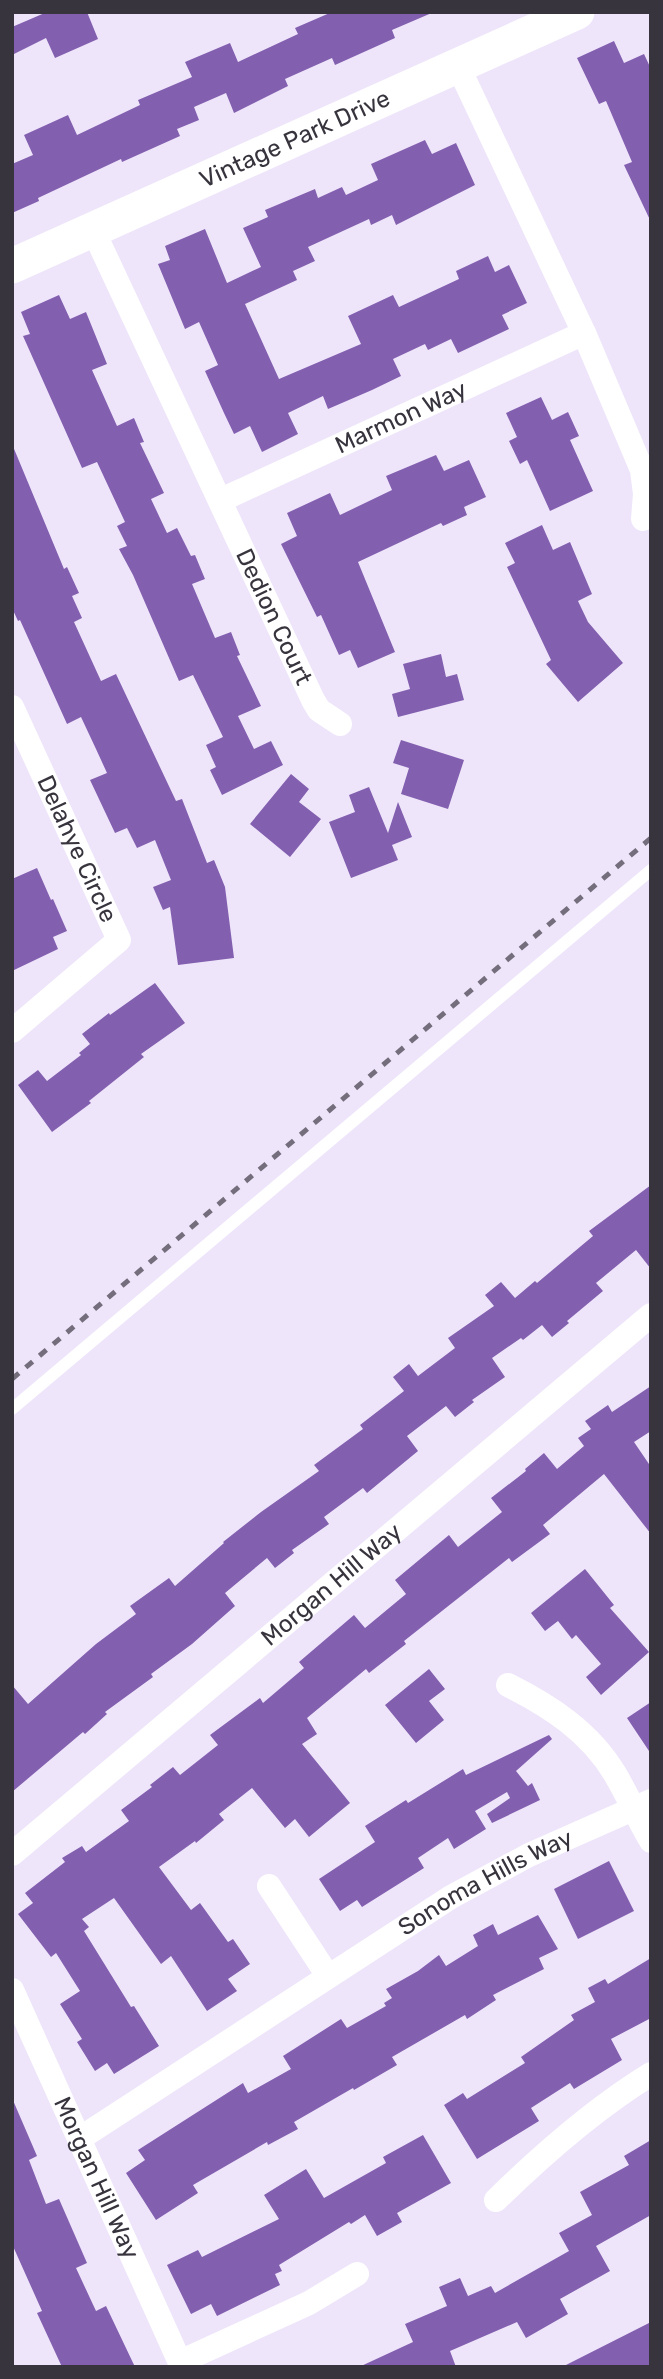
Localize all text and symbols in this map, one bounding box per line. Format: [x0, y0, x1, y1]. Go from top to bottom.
street label: Vintage Park Drive [195, 84, 394, 194]
street label: Marmon Way [331, 375, 471, 460]
street label: Dedion Court [230, 544, 318, 689]
street label: Delahye Circle [31, 771, 123, 927]
street label: Morgan Hill Way [256, 1517, 407, 1652]
street label: Sonoma Hills Way [393, 1824, 577, 1942]
street label: Morgan Hill Way [48, 2092, 145, 2263]

